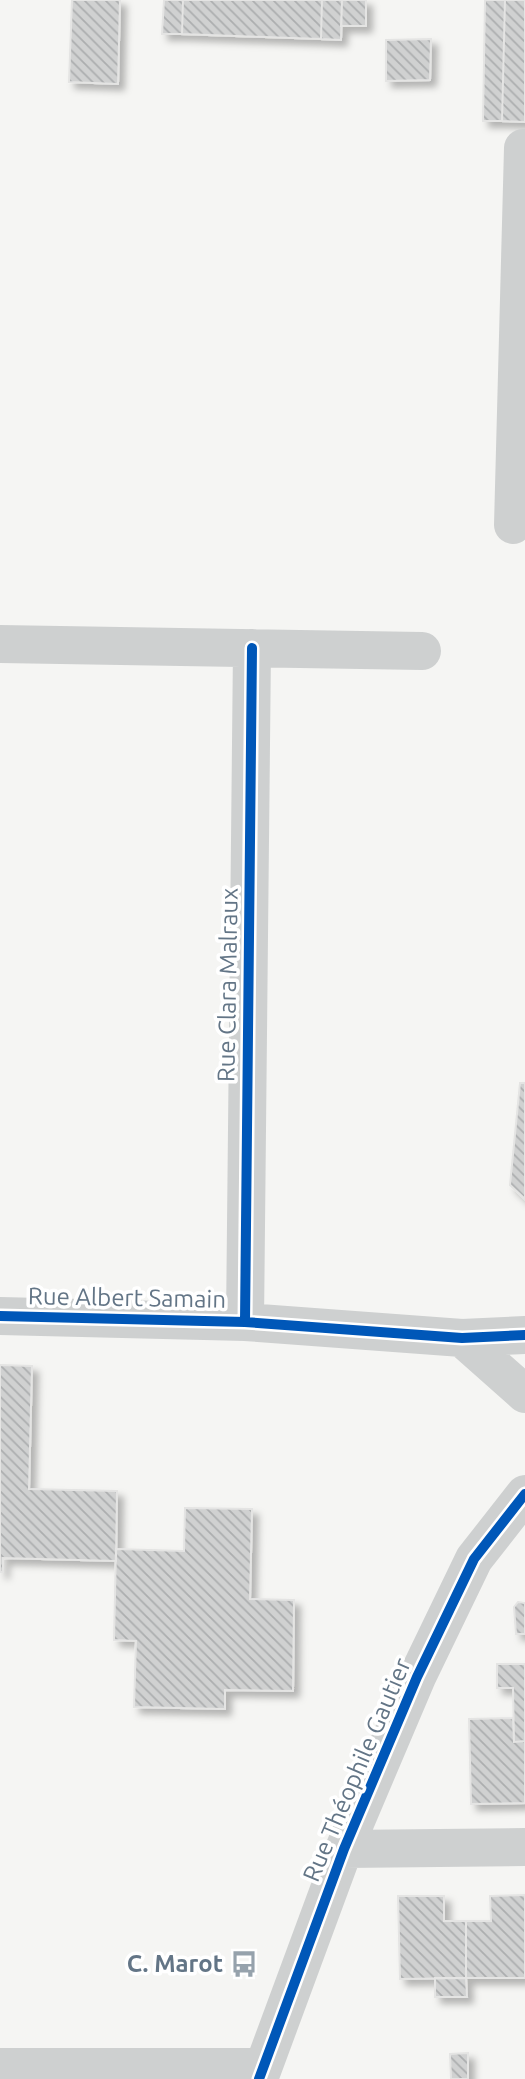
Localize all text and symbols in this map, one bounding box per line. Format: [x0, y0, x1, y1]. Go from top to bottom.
street label: Rue Clara Malraux [212, 888, 243, 1082]
street label: Rue Albert Samain [28, 1282, 226, 1313]
street label: Rue Théophile Gautier [297, 1654, 416, 1885]
bus stop icon: C. Marot [229, 1949, 259, 1979]
place label: C. Marot [127, 1950, 223, 1977]

